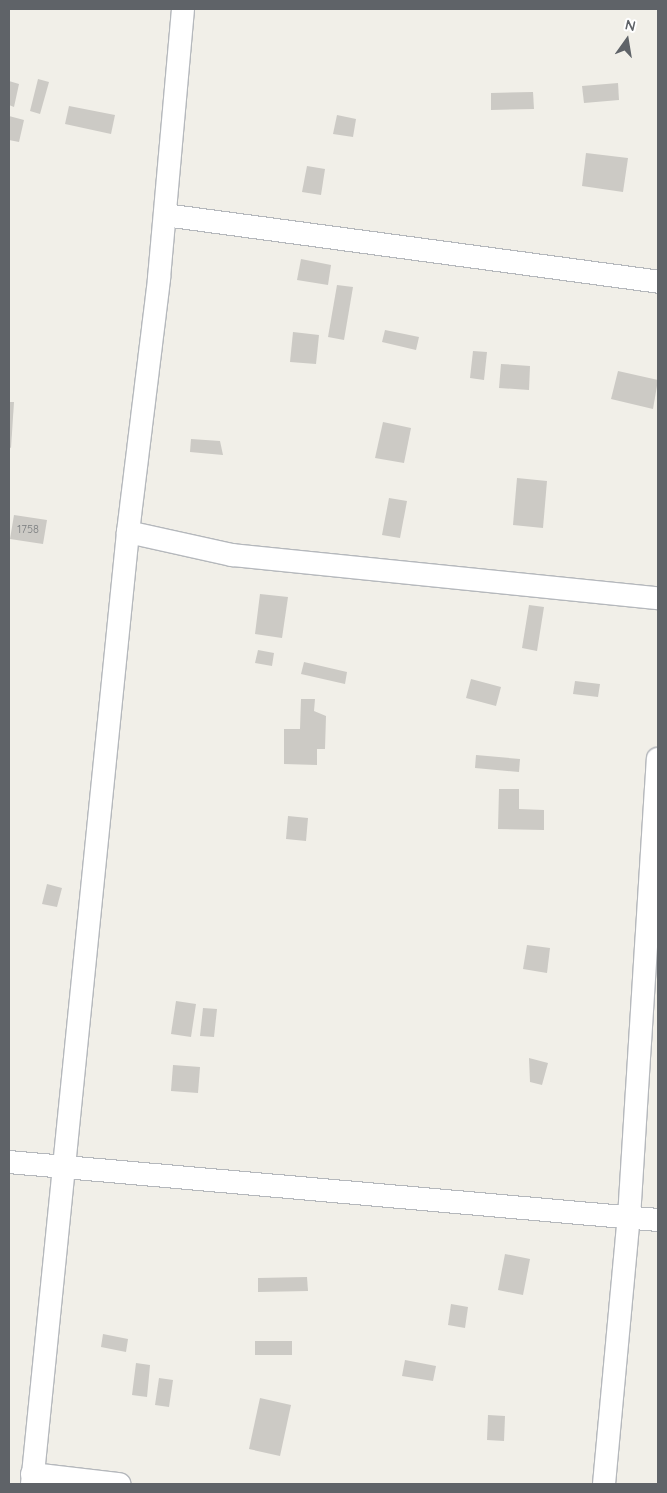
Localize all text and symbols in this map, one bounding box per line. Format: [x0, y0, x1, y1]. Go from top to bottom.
north arrow [602, 15, 652, 65]
text: N [623, 15, 637, 35]
house number: 1758 [17, 522, 39, 536]

